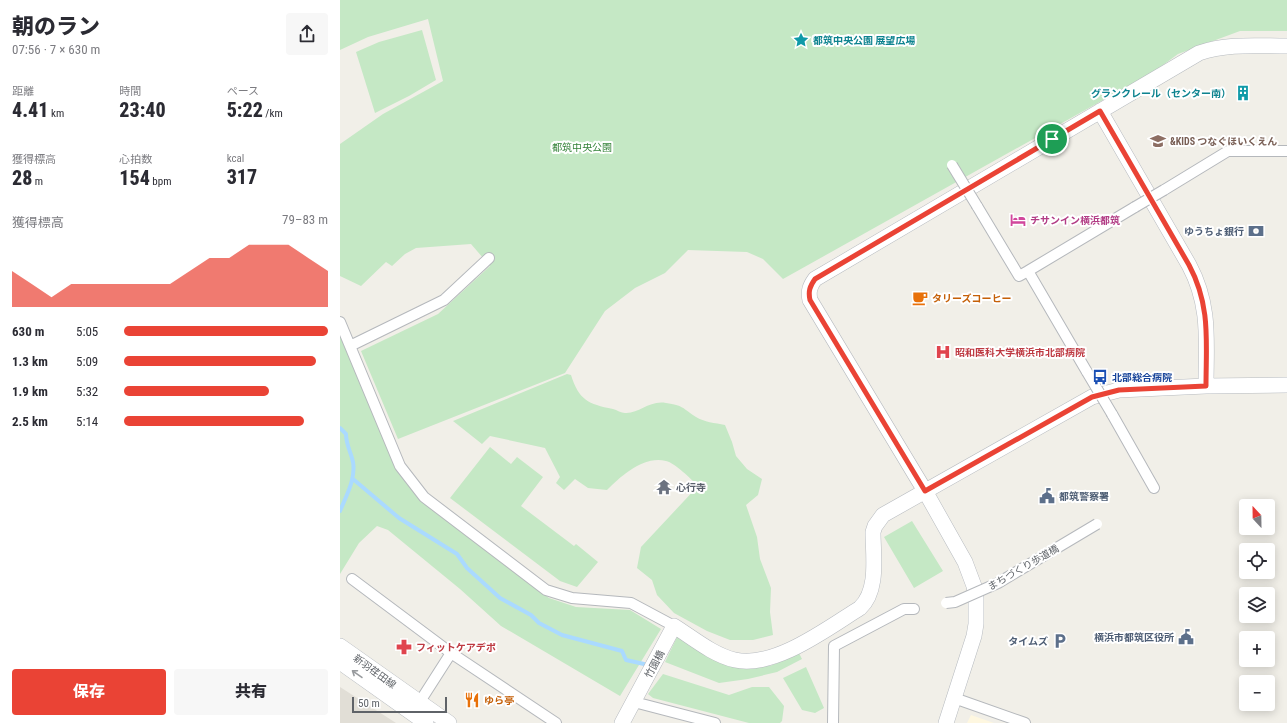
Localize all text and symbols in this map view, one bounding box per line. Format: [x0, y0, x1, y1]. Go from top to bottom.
button: share [286, 13, 328, 55]
text: 朝のラン [12, 14, 100, 39]
place icon: 都筑中央公園 展望広場 [792, 31, 810, 49]
place label: 都筑中央公園 展望広場 [813, 35, 915, 46]
text: 07:56 · 7 × 630 m [12, 42, 100, 57]
building icon: グランクレール（センター南） [1234, 84, 1252, 102]
text: 距離 [12, 85, 34, 98]
text: 時間 [119, 85, 141, 98]
text: ペース [227, 85, 259, 98]
place label: グランクレール（センター南） [1091, 88, 1231, 99]
text: 4.41 [12, 98, 48, 122]
text: 23:40 [119, 98, 166, 122]
text: 5:22 [227, 98, 263, 122]
text: km [48, 107, 64, 120]
text: /km [263, 107, 283, 120]
pin [1035, 122, 1069, 156]
icon: arrive [1041, 128, 1063, 150]
school or university icon: &KIDS つなぐほいくえん [1149, 132, 1167, 150]
place label: &KIDS つなぐほいくえん [1170, 136, 1277, 147]
park label: 都筑中央公園 [552, 142, 612, 153]
text: kcal [227, 152, 244, 165]
text: 獲得標高 [12, 153, 56, 166]
text: 心拍数 [119, 153, 152, 166]
text: 317 [227, 165, 257, 189]
text: 28 [12, 166, 32, 190]
text: 154 [119, 166, 150, 190]
text: m [32, 175, 43, 188]
text: bpm [150, 175, 171, 188]
hotel icon: チサンイン横浜都筑 [1009, 211, 1027, 229]
text: 79–83 m [282, 212, 328, 227]
text: 獲得標高 [12, 215, 64, 230]
place label: チサンイン横浜都筑 [1030, 215, 1120, 226]
bank icon: ゆうちょ銀行 [1247, 222, 1265, 240]
place label: ゆうちょ銀行 [1184, 226, 1244, 237]
cafe icon: タリーズコーヒー [911, 289, 929, 307]
place label: タリーズコーヒー [932, 293, 1012, 304]
text: 630 m [12, 324, 44, 339]
text: 5:05 [76, 324, 98, 339]
hospital icon: 昭和医科大学横浜市北部病院 [934, 343, 952, 361]
place label: 昭和医科大学横浜市北部病院 [955, 347, 1085, 358]
text: 1.3 km [12, 354, 48, 369]
text: 5:09 [76, 354, 98, 369]
bus stop icon: 北部総合病院 [1091, 368, 1109, 386]
place label: 北部総合病院 [1112, 372, 1172, 383]
text: 1.9 km [12, 384, 48, 399]
text: 5:32 [76, 384, 98, 399]
text: 2.5 km [12, 414, 48, 429]
text: 5:14 [76, 414, 98, 429]
temple icon: 心行寺 [655, 478, 673, 496]
place label: 心行寺 [676, 482, 706, 493]
public building icon: 都筑警察署 [1038, 487, 1056, 505]
place label: 都筑警察署 [1059, 491, 1109, 502]
north arrow [1239, 499, 1275, 535]
map controls [1239, 499, 1275, 711]
street label: まちづくり歩道橋 [986, 543, 1061, 592]
button: locate [1239, 543, 1275, 579]
button: layers [1239, 587, 1275, 623]
public building icon: 横浜市都筑区役所 [1177, 628, 1195, 646]
button: + [1239, 631, 1275, 667]
parking icon: タイムズ [1051, 632, 1069, 650]
place label: 横浜市都筑区役所 [1094, 632, 1174, 643]
place label: タイムズ [1008, 636, 1048, 647]
pharmacy icon: フィットケアデポ [395, 638, 413, 656]
place label: フィットケアデポ [416, 642, 496, 653]
street label: 竹園橋 [643, 648, 666, 680]
street label: 新羽荏田線 [351, 652, 398, 691]
button: 保存 [12, 669, 166, 715]
button: 共有 [174, 669, 328, 715]
one-way arrow [352, 670, 363, 678]
button: − [1239, 675, 1275, 711]
restaurant icon: ゆら亭 [463, 691, 481, 709]
scale bar [352, 695, 447, 714]
place label: ゆら亭 [484, 695, 514, 706]
text: 50 m [358, 697, 380, 710]

